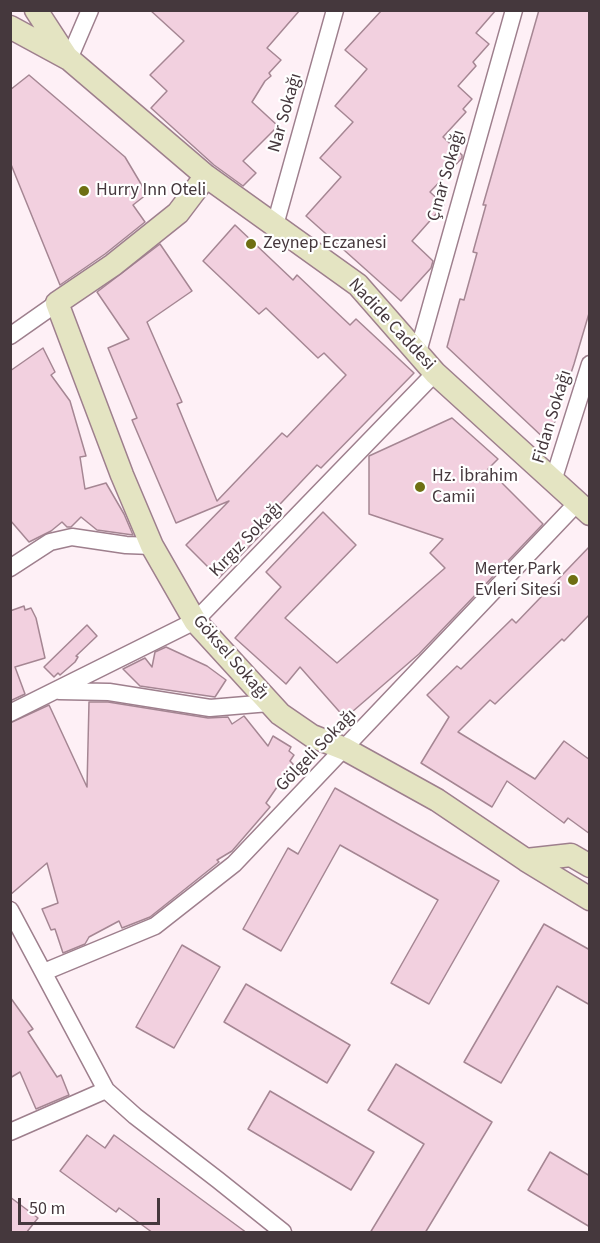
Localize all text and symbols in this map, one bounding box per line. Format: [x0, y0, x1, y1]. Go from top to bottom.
street label: Nar Sokağı [264, 71, 308, 155]
street label: Çınar Sokağı [424, 128, 470, 224]
place label: Hurry Inn Oteli [96, 180, 206, 202]
marker: Hurry Inn Oteli [77, 184, 91, 198]
place label: Zeynep Eczanesi [263, 233, 387, 255]
marker: Zeynep Eczanesi [244, 237, 258, 251]
street label: Nadide Caddesi [343, 275, 439, 375]
street label: Fidan Sokağı [529, 368, 577, 466]
place label: Hz. İbrahim Camii [432, 466, 518, 508]
marker: Hz. İbrahim Camii [413, 480, 427, 494]
street label: Kırgız Sokağı [206, 498, 288, 582]
place label: Merter Park Evleri Sitesi [474, 559, 561, 602]
marker: Merter Park Evleri Sitesi [566, 573, 580, 587]
street label: Göksel Sokağı [187, 611, 273, 705]
street label: Gölgeli Sokağı [272, 705, 362, 797]
scale bar [21, 1186, 164, 1224]
text: 50 m [29, 1196, 65, 1221]

